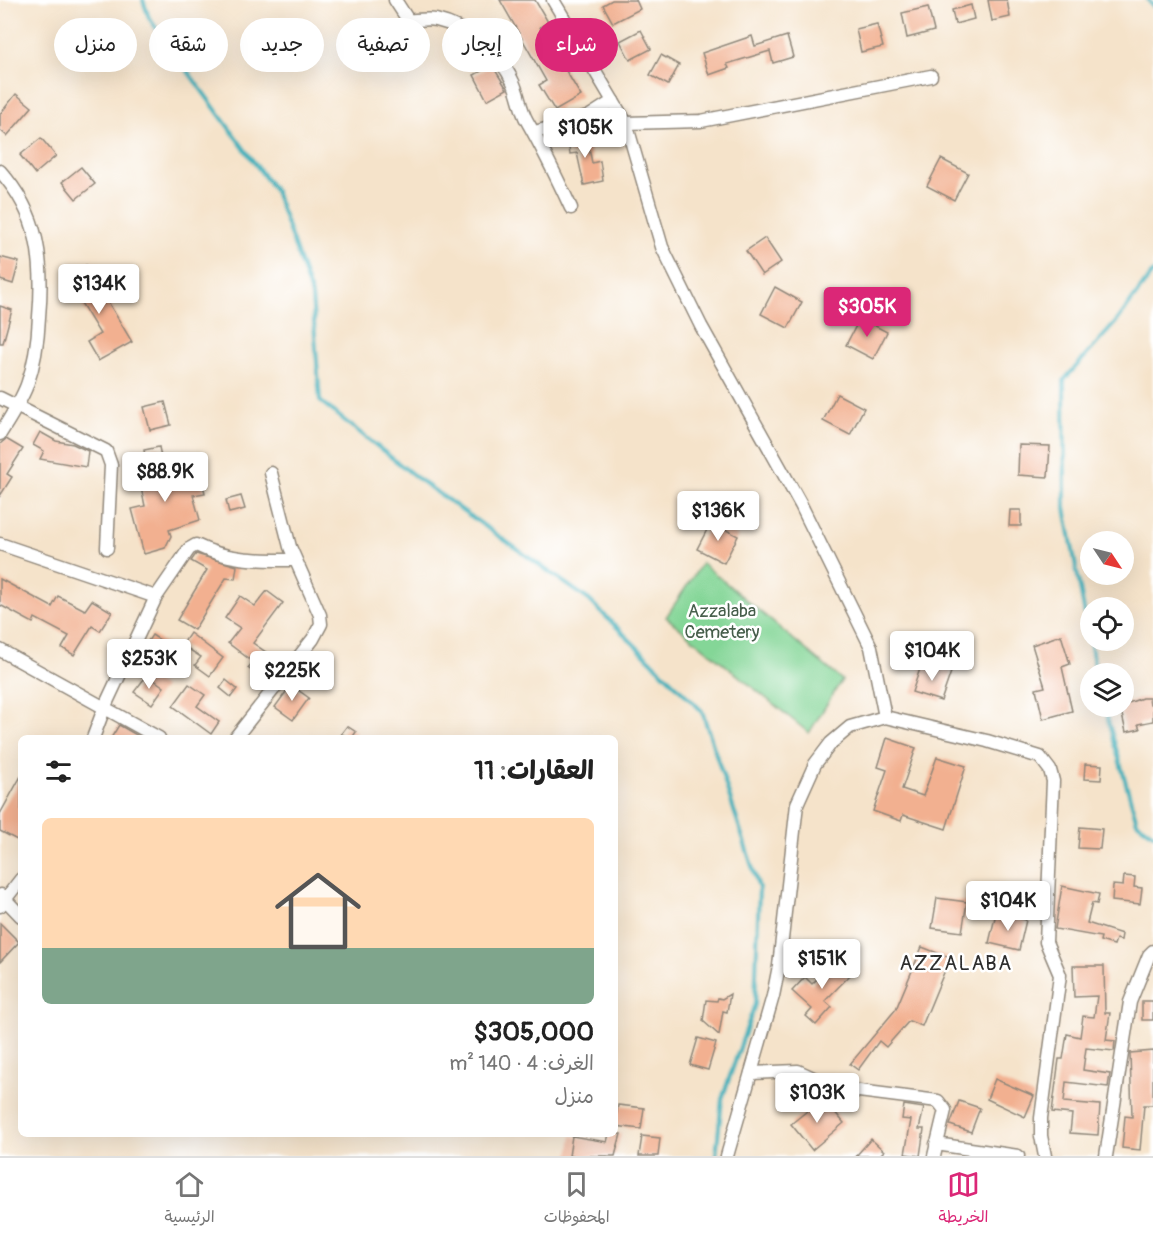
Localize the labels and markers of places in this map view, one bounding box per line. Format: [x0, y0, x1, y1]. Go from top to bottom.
pin: $105K [543, 108, 627, 159]
pin: $134K [57, 264, 141, 315]
pin: $305K [825, 287, 909, 338]
pin: $88.9K [116, 452, 214, 503]
pin: $136K [676, 491, 760, 542]
pin: $104K [890, 631, 974, 682]
pin: $253K [107, 639, 191, 690]
pin: $225K [250, 651, 334, 702]
pin: $104K [966, 881, 1050, 932]
pin: $151K [780, 939, 864, 990]
pin: $103K [775, 1073, 859, 1124]

